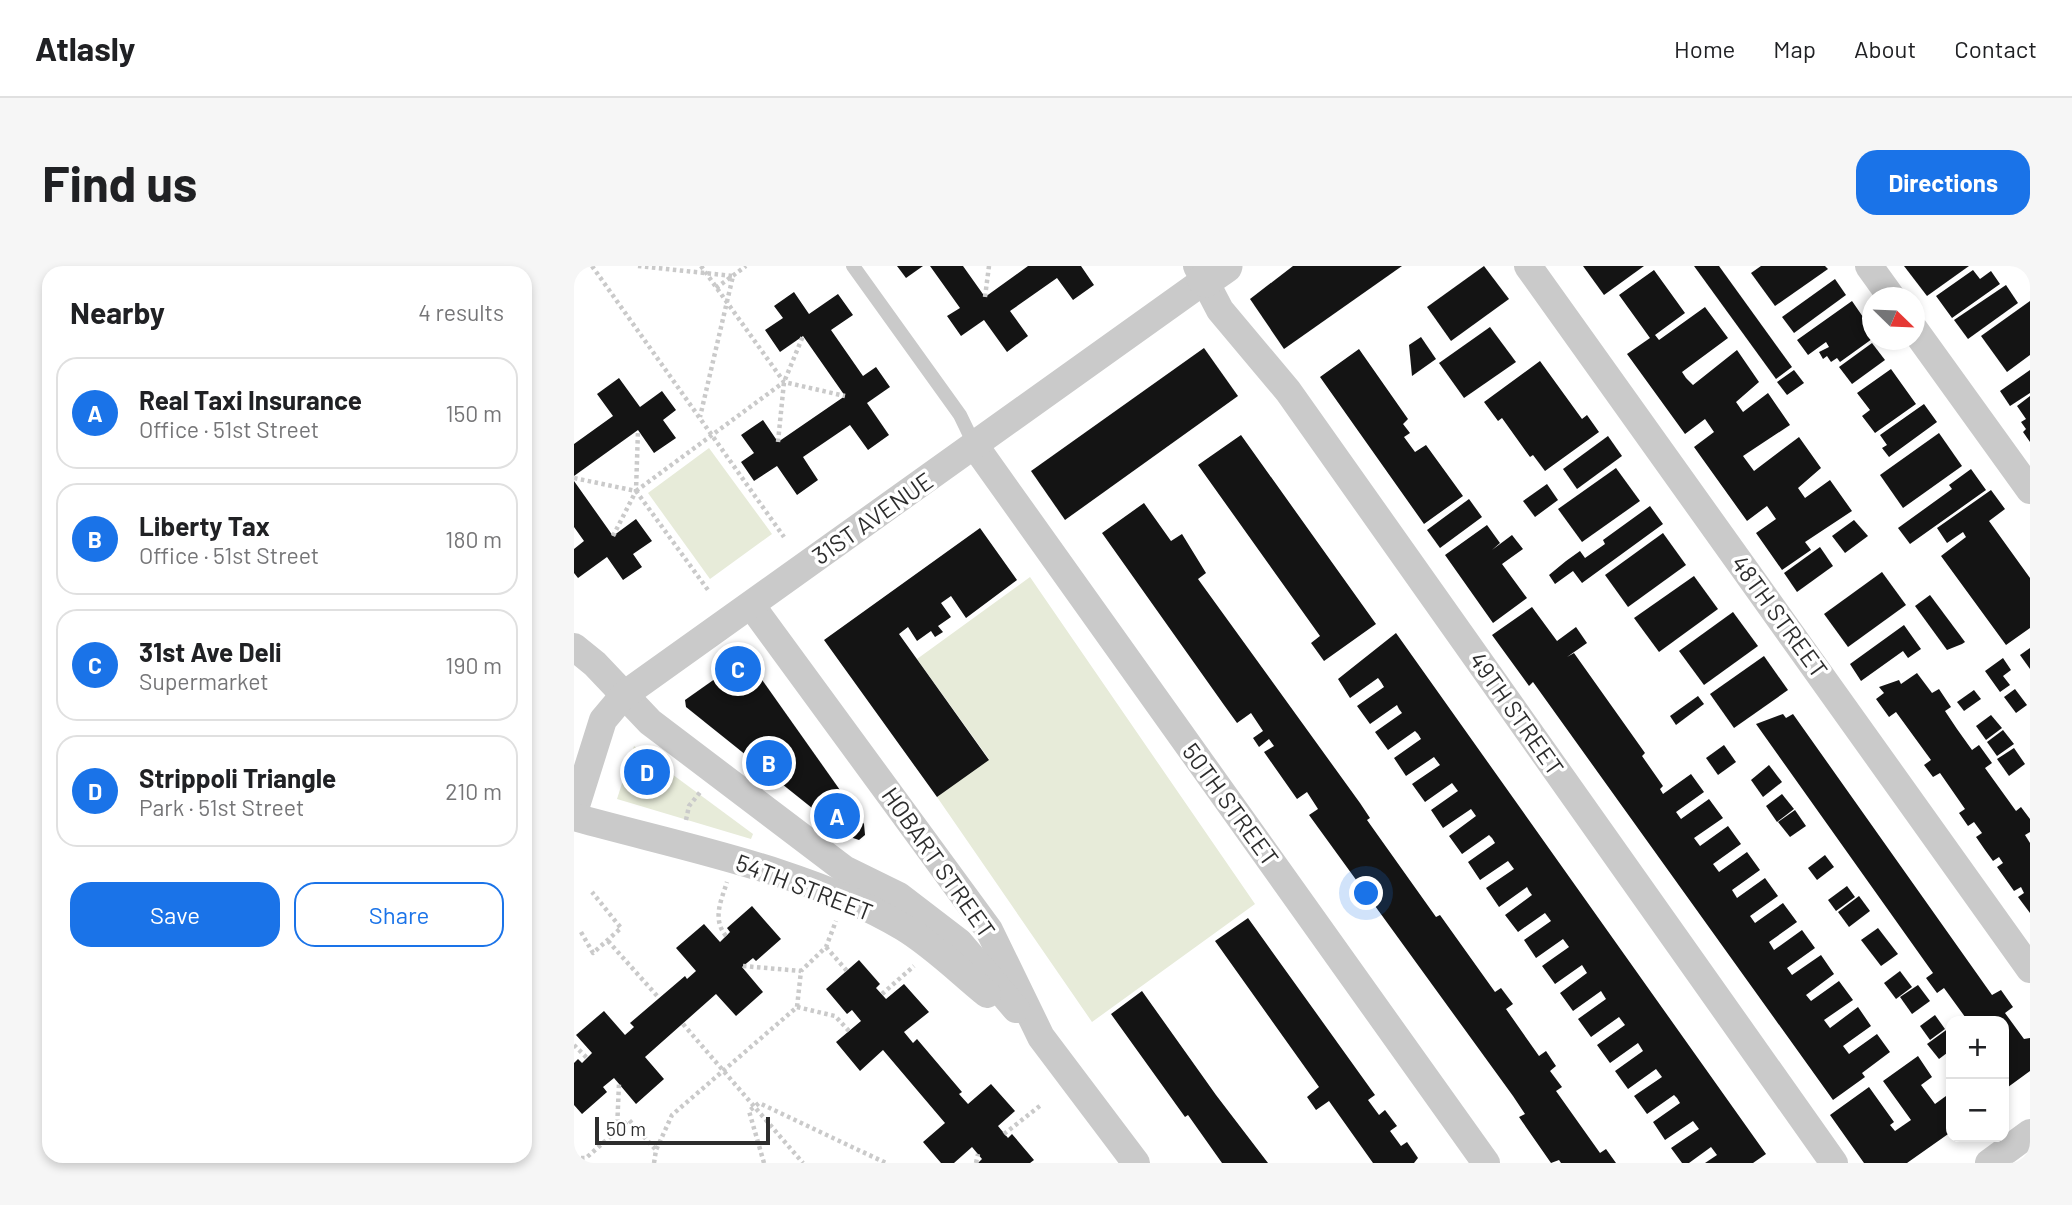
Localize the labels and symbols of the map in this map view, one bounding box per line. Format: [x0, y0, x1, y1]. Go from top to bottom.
north arrow [1862, 287, 1925, 350]
street label: 31ST AVENUE [806, 466, 938, 570]
street label: 48TH STREET [1726, 549, 1834, 683]
pin: C [715, 643, 761, 695]
street label: 49TH STREET [1464, 646, 1571, 781]
pin: B [746, 737, 792, 789]
street label: 50TH STREET [1177, 737, 1285, 871]
pin: D [624, 746, 670, 798]
street label: HOBART STREET [876, 781, 1002, 943]
pin: A [814, 790, 860, 842]
street label: 54TH STREET [732, 847, 877, 926]
your location [1349, 876, 1383, 910]
scale bar [595, 1114, 770, 1146]

